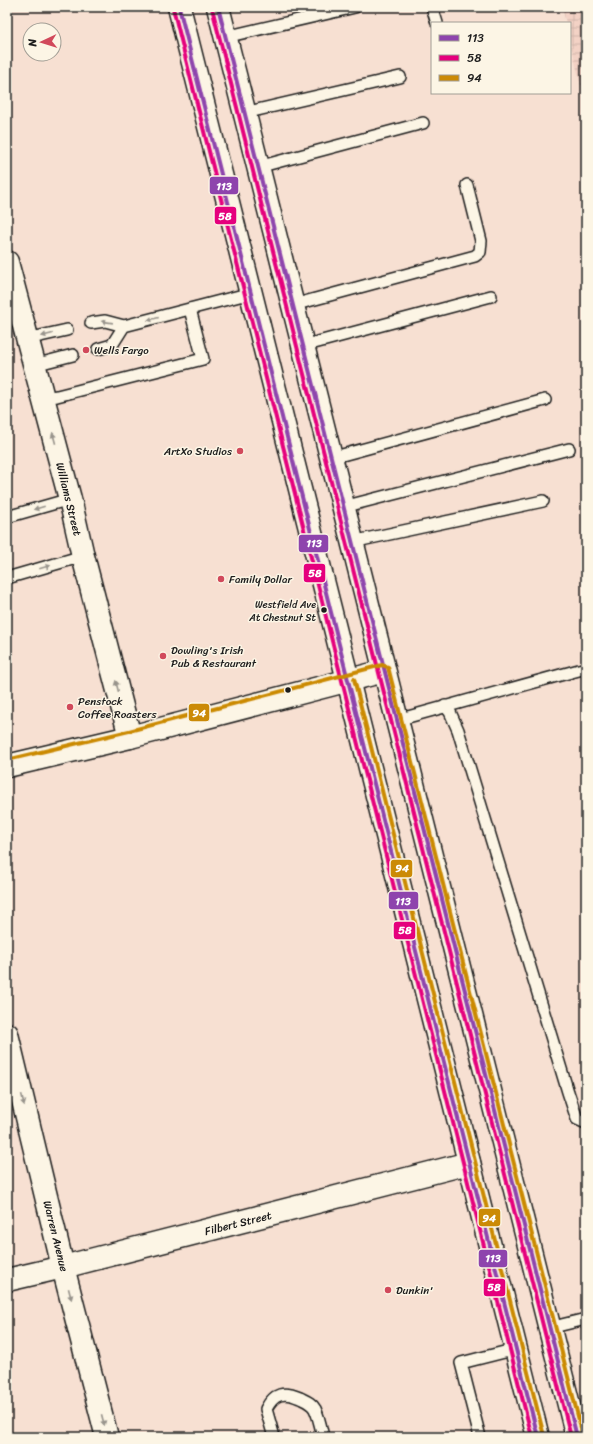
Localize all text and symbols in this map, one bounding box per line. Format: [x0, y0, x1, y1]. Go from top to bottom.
north arrow [22, 22, 62, 62]
legend [431, 22, 571, 94]
text: 113 [467, 27, 484, 49]
text: N [23, 38, 42, 48]
text: 58 [467, 47, 482, 69]
text: 94 [467, 67, 482, 89]
line badge: 113 [209, 176, 239, 195]
text: 113 [216, 177, 233, 196]
line badge: 58 [214, 206, 237, 225]
text: 58 [218, 207, 232, 226]
one-way arrow [146, 316, 159, 322]
one-way arrow [101, 319, 114, 325]
one-way arrow [41, 332, 53, 338]
place label: Wells Fargo [94, 341, 149, 360]
marker: Wells Fargo [81, 345, 91, 355]
one-way arrow [50, 431, 56, 444]
place label: ArtXo Studios [163, 442, 233, 461]
marker: ArtXo Studios [235, 446, 245, 456]
street label: Williams Street [50, 460, 87, 538]
one-way arrow [32, 505, 44, 511]
line badge: 113 [298, 534, 329, 553]
text: 113 [306, 534, 323, 553]
line badge: 58 [303, 563, 326, 583]
one-way arrow [39, 564, 51, 570]
text: 58 [308, 564, 322, 583]
place label: Family Dollar [229, 570, 292, 589]
marker: Family Dollar [216, 574, 226, 584]
place label: Westfield Ave At Chestnut St [248, 596, 317, 627]
marker: Westfield Ave At Chestnut St [319, 605, 329, 615]
place label: Dowling's Irish Pub & Restaurant [171, 641, 257, 673]
marker: Dowling's Irish Pub & Restaurant [158, 651, 168, 661]
one-way arrow [113, 679, 119, 692]
unlabelled marker [283, 685, 293, 695]
place label: Penstock Coffee Roasters [78, 692, 157, 724]
marker: Penstock Coffee Roasters [65, 702, 75, 712]
line badge: 94 [188, 703, 210, 722]
text: 94 [192, 704, 206, 723]
line badge: 94 [390, 859, 413, 878]
text: 94 [395, 859, 409, 878]
line badge: 113 [388, 891, 419, 910]
text: 113 [395, 892, 412, 911]
line badge: 58 [393, 921, 416, 940]
text: 58 [398, 921, 412, 940]
one-way arrow [20, 1093, 26, 1106]
street label: Warren Avenue [38, 1199, 74, 1274]
street label: Filbert Street [203, 1206, 274, 1241]
line badge: 94 [478, 1208, 501, 1227]
text: 94 [482, 1209, 496, 1228]
line badge: 113 [478, 1249, 508, 1268]
text: 113 [485, 1249, 502, 1268]
line badge: 58 [483, 1278, 506, 1297]
text: 58 [487, 1278, 501, 1297]
place label: Dunkin' [396, 1281, 433, 1300]
marker: Dunkin' [383, 1285, 393, 1295]
one-way arrow [67, 1288, 73, 1300]
one-way arrow [100, 1414, 106, 1426]

